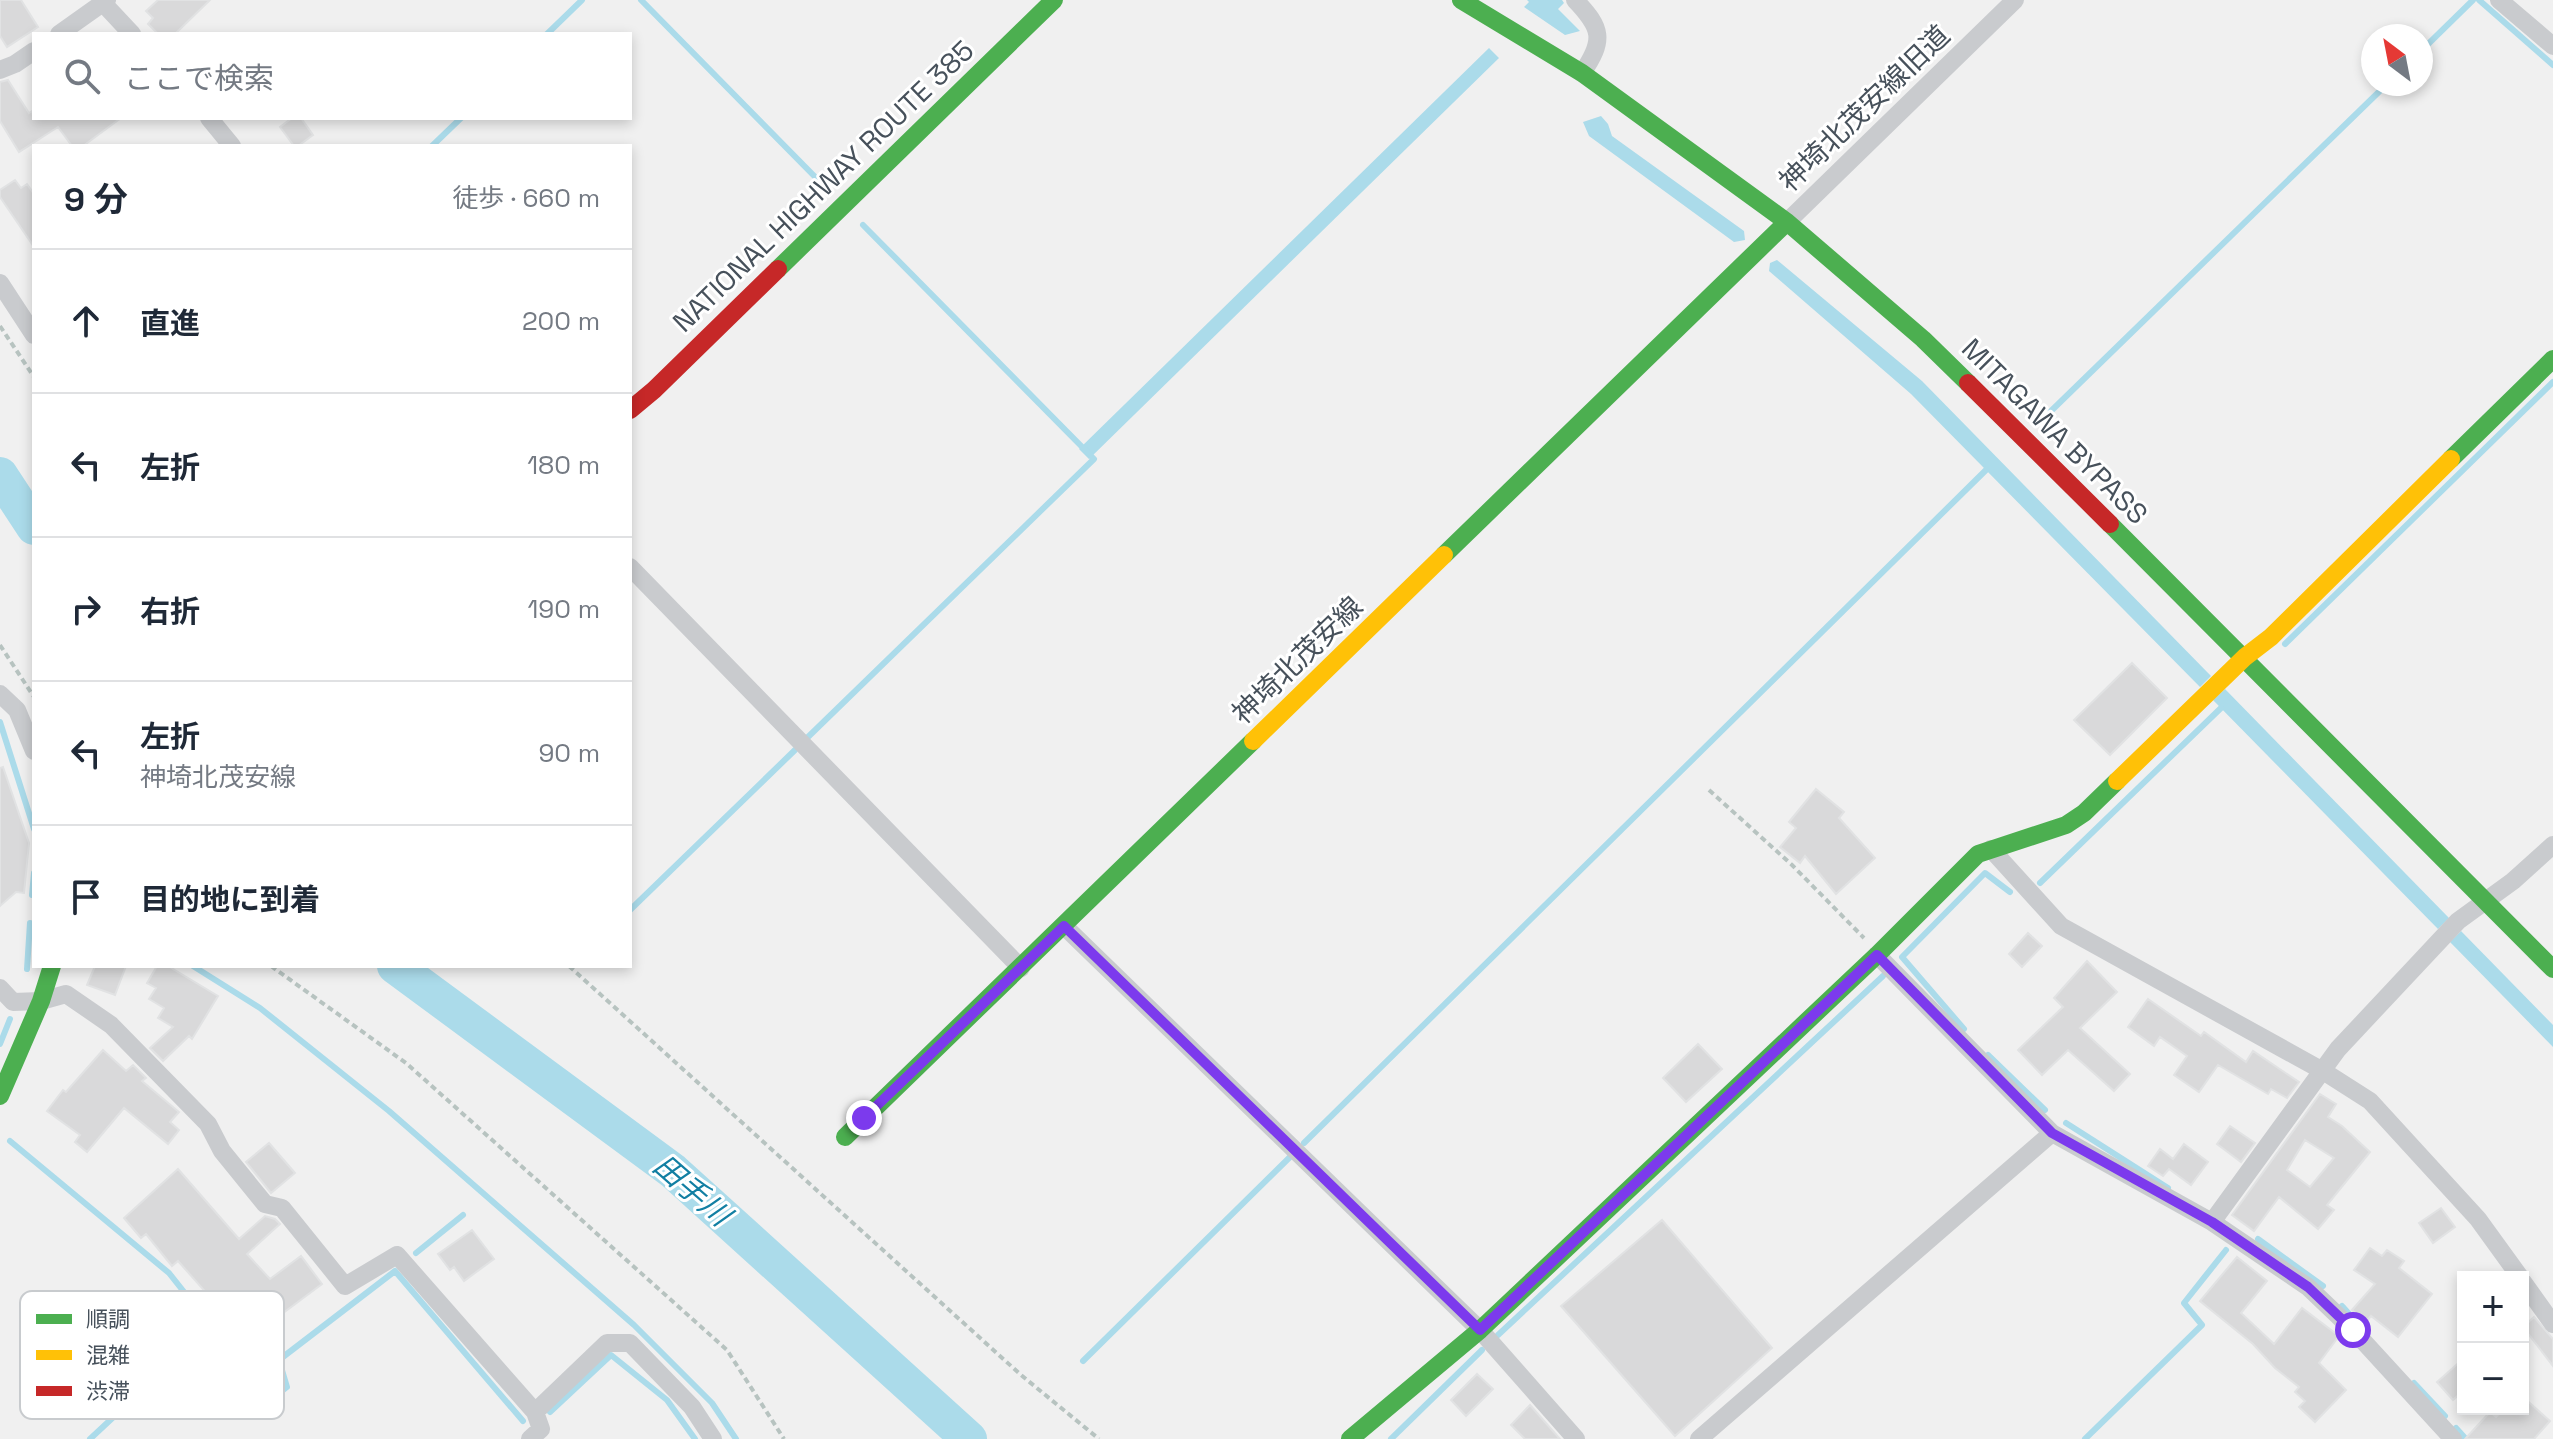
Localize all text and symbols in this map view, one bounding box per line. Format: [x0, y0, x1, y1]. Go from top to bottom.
street label: 神埼北茂安線旧道 [1771, 17, 1957, 199]
north arrow [2361, 24, 2433, 96]
search box [32, 32, 632, 120]
street label: NATIONAL HIGHWAY ROUTE 385 [665, 32, 981, 340]
icon: search [60, 54, 104, 98]
text: ここで検索 [124, 59, 274, 98]
text: 9 分 [64, 178, 128, 221]
text: 徒歩 · 660 m [452, 181, 600, 215]
icon: ahead [64, 299, 108, 343]
text: 直進 [140, 304, 200, 343]
text: 200 m [522, 304, 600, 338]
street label: MITAGAWA BYPASS [1954, 330, 2156, 532]
icon: left [64, 443, 108, 487]
text: 左折 [140, 448, 200, 487]
text: 180 m [527, 448, 600, 482]
icon: right [64, 587, 108, 631]
street label: 神埼北茂安線 [1224, 589, 1370, 731]
text: 右折 [140, 592, 200, 631]
text: 190 m [528, 592, 600, 626]
text: 左折 [140, 717, 200, 756]
icon: left [64, 731, 108, 775]
text: 90 m [538, 736, 600, 770]
text: 神埼北茂安線 [140, 760, 296, 794]
icon: arrive [64, 875, 108, 919]
text: 目的地に到着 [140, 880, 320, 919]
route end [846, 1100, 882, 1136]
water label: 田手川 [645, 1146, 741, 1236]
map controls [2457, 1271, 2529, 1415]
button: + [2457, 1271, 2529, 1343]
legend [20, 1291, 284, 1419]
text: 順調 [86, 1305, 130, 1333]
route start [2335, 1312, 2371, 1348]
text: 混雑 [86, 1341, 130, 1369]
button: − [2457, 1343, 2529, 1415]
text: 渋滞 [86, 1377, 130, 1405]

